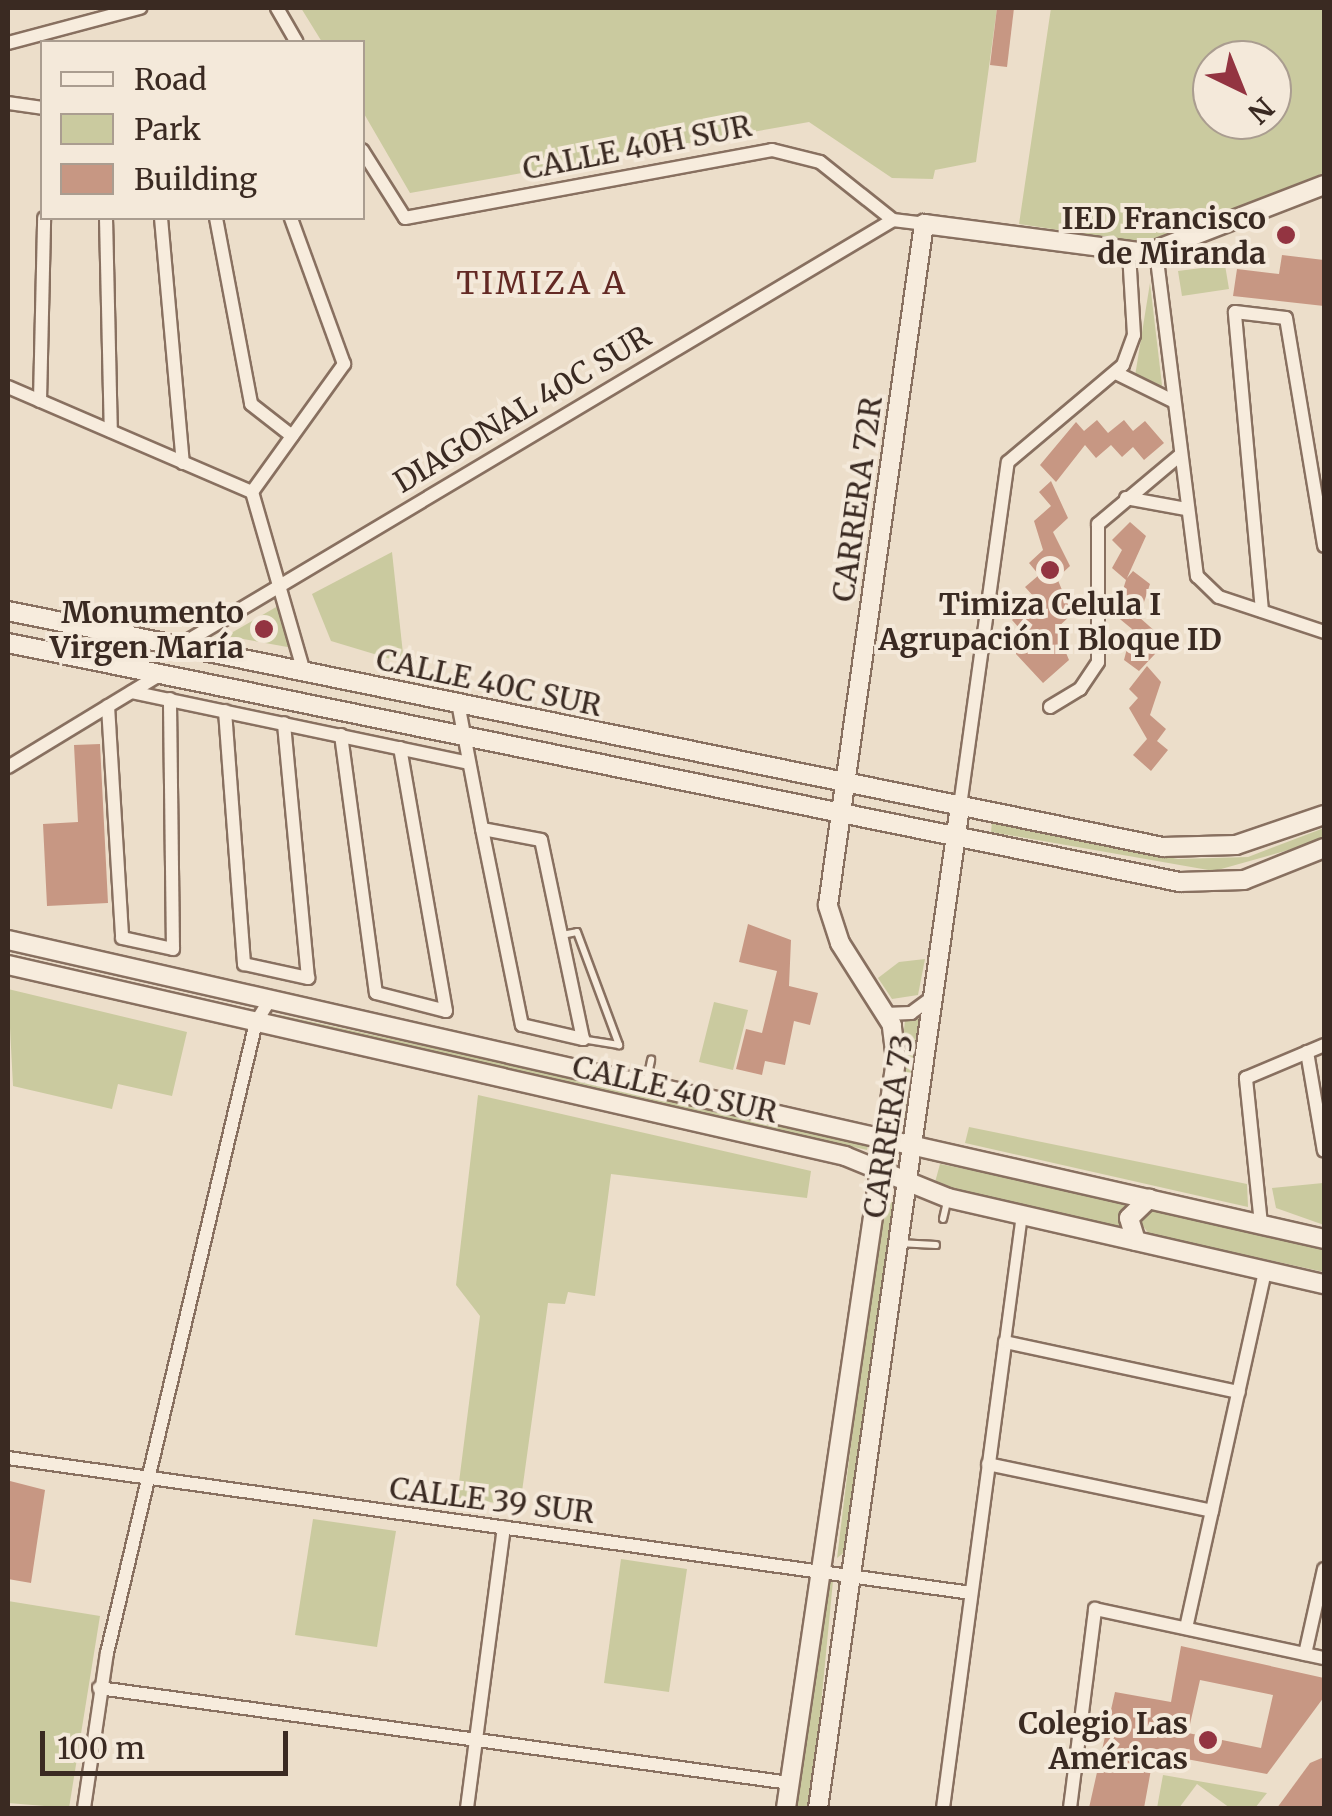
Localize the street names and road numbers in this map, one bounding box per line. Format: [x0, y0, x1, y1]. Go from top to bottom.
street label: CALLE 40H SUR [520, 107, 754, 187]
street label: DIAGONAL 40C SUR [387, 318, 657, 500]
street label: CARRERA 72R [825, 394, 889, 604]
street label: CALLE 40C SUR [373, 641, 605, 723]
street label: CARRERA 73 [856, 1032, 920, 1220]
street label: CALLE 40 SUR [569, 1048, 781, 1130]
street label: CALLE 39 SUR [388, 1470, 596, 1530]

